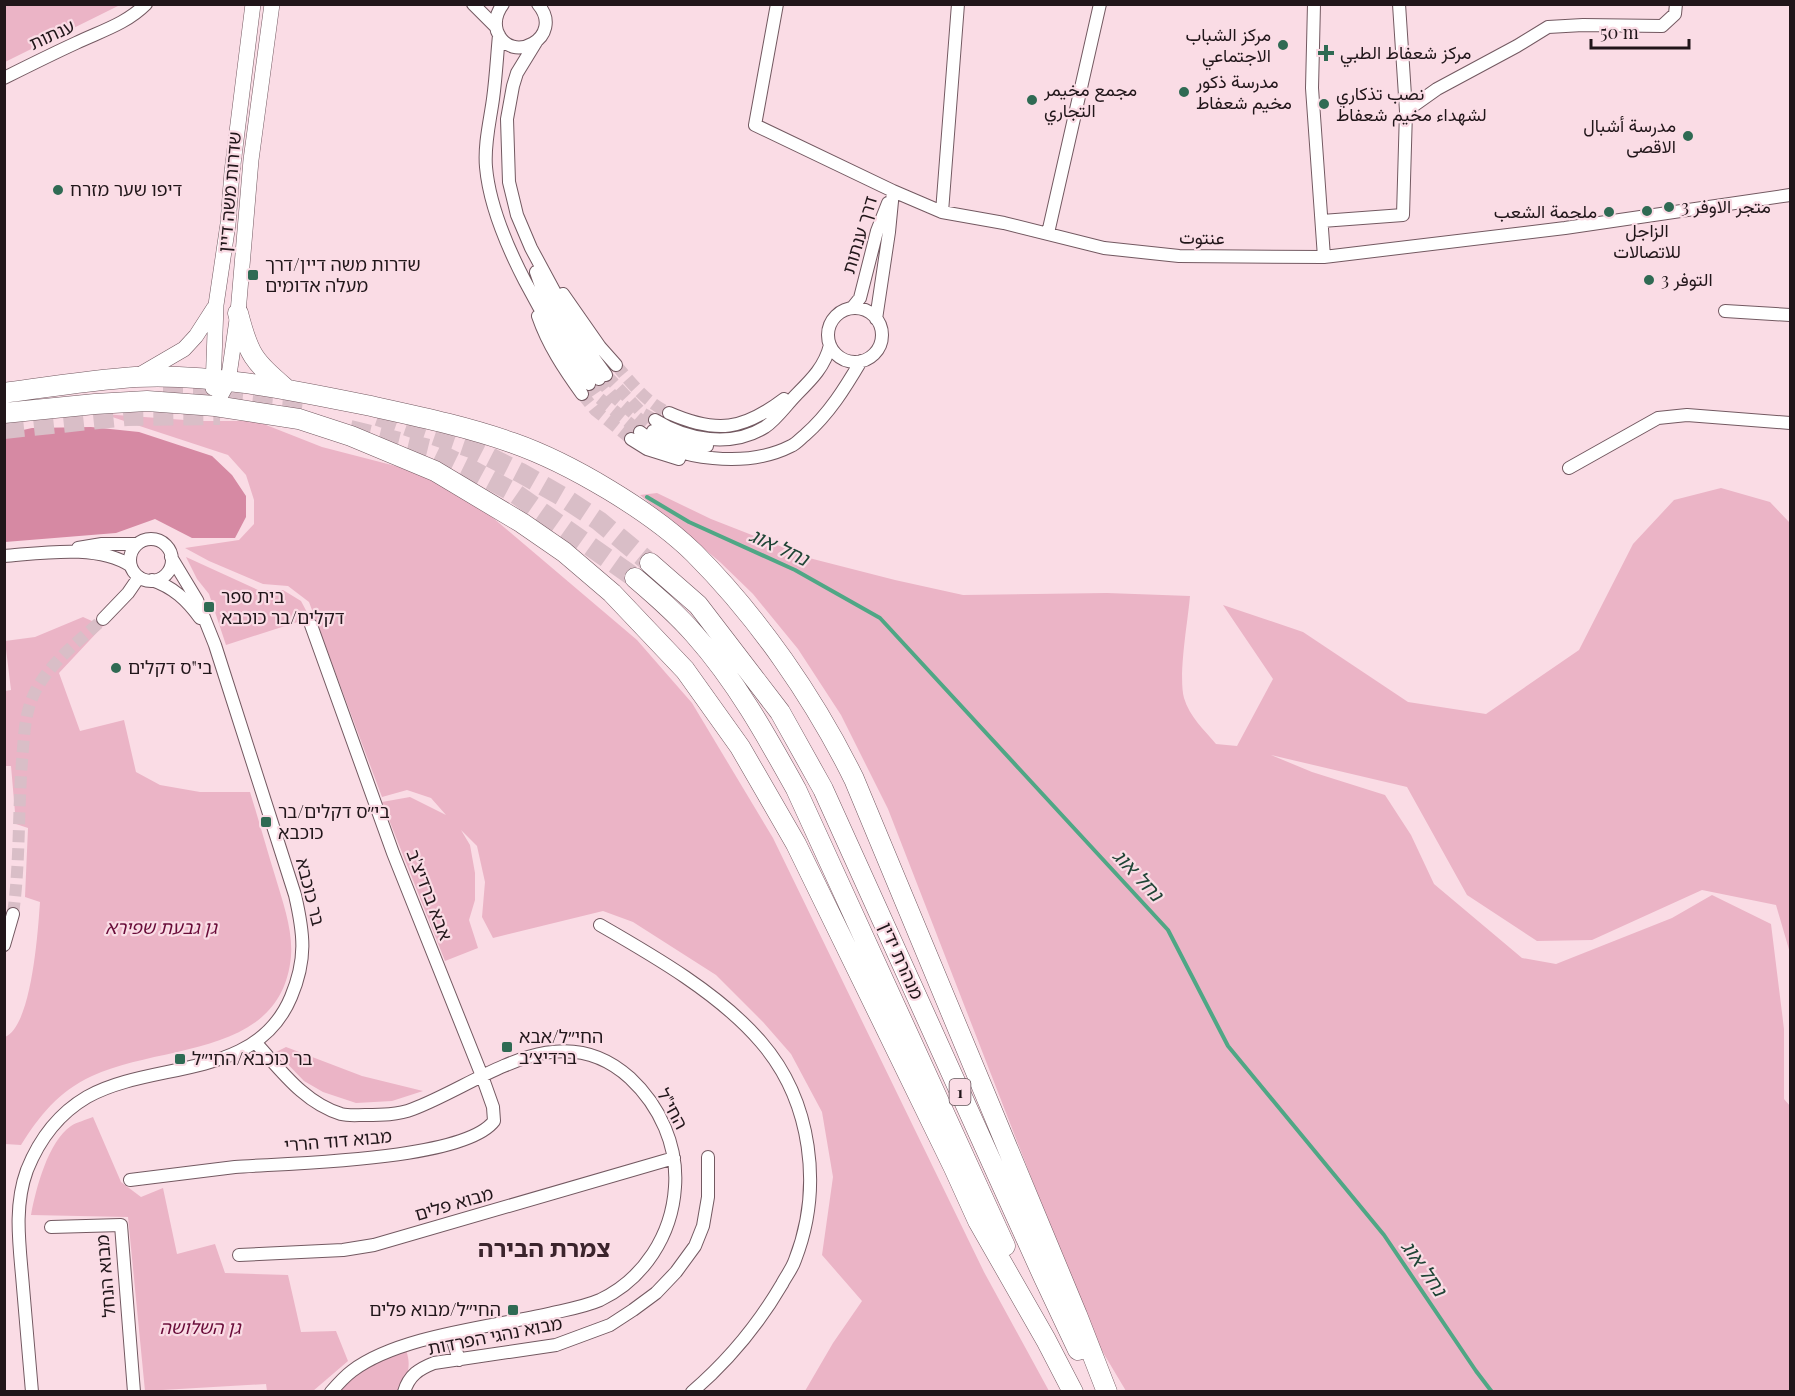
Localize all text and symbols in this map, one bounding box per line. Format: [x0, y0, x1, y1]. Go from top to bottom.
scale bar [1591, 12, 1688, 50]
street label: ענתות [25, 13, 78, 55]
text: 50 m [1600, 20, 1639, 44]
place label: مركز الشباب الاجتماعي [1185, 22, 1271, 71]
marker: مركز الشباب الاجتماعي [1276, 38, 1290, 52]
place label: مركز شعفاط الطبي [1340, 40, 1471, 68]
marker: مركز شعفاط الطبي [1317, 44, 1335, 62]
place label: مدرسة ذكور مخيم شعفاط [1195, 69, 1292, 115]
place label: مجمع مخيمر التجاري [1043, 77, 1137, 126]
place label: نصب تذكاري لشهداء مخيم شعفاط [1336, 81, 1487, 127]
marker: مدرسة ذكور مخيم شعفاط [1177, 85, 1191, 99]
marker: مجمع مخيمر التجاري [1025, 93, 1039, 107]
marker: نصب تذكاري لشهداء مخيم شعفاط [1317, 97, 1331, 111]
place label: مدرسة أشبال الاقصى [1583, 113, 1676, 158]
marker: مدرسة أشبال الاقصى [1681, 129, 1695, 143]
street label: שדרות משה דיין [212, 131, 246, 253]
place label: דיפו שער מזרח [70, 177, 182, 201]
marker: דיפו שער מזרח [51, 183, 65, 197]
street label: דרך ענתות [836, 193, 882, 277]
place label: متجر الاوفر 3 [1681, 194, 1771, 218]
place label: ملحمة الشعب [1494, 199, 1597, 223]
marker: متجر الاوفر 3 [1662, 200, 1676, 214]
marker: الزاجل للاتصالات [1640, 204, 1654, 218]
marker: ملحمة الشعب [1602, 205, 1616, 219]
place label: الزاجل للاتصالات [1613, 218, 1681, 263]
street label: عنتوت [1179, 225, 1225, 249]
place label: שדרות משה דיין/דרך מעלה אדומים [265, 252, 421, 297]
place label: التوفر 3 [1661, 267, 1713, 291]
marker: שדרות משה דיין/דרך מעלה אדומים [246, 268, 260, 282]
marker: التوفر 3 [1642, 273, 1656, 287]
water label: נחל אוג [746, 520, 815, 572]
place label: בית ספר דקלים/בר כוכבא [221, 584, 345, 629]
marker: בית ספר דקלים/בר כוכבא [202, 600, 216, 614]
place label: בי"ס דקלים [128, 655, 213, 679]
marker: בי"ס דקלים [109, 661, 123, 675]
place label: בי״ס דקלים/בר כוכבא [278, 799, 390, 844]
marker: בי״ס דקלים/בר כוכבא [259, 815, 273, 829]
water label: נחל אוג [1108, 842, 1171, 907]
street label: אבא ברדיצ'ב [402, 846, 458, 944]
street label: בר כוכבא [291, 855, 331, 928]
park label: גן גבעת שפירא [105, 915, 218, 939]
street label: מנהרת ידין [874, 918, 930, 1003]
place label: החי״ל/אבא ברדיצ׳ב [519, 1024, 603, 1069]
marker: החי״ל/אבא ברדיצ׳ב [500, 1040, 514, 1054]
place label: בר כוכבא/החי״ל [192, 1046, 313, 1070]
marker: בר כוכבא/החי״ל [173, 1052, 187, 1066]
road number: 1 [950, 1079, 970, 1105]
street label: החי"ל [652, 1084, 694, 1133]
street label: מבוא דוד הררי [283, 1123, 393, 1157]
street label: מבוא פלים [412, 1180, 496, 1226]
district label: צמרת הבירה [478, 1231, 610, 1263]
street label: מבוא הנחל [89, 1234, 121, 1318]
water label: נחל אוג [1396, 1234, 1455, 1302]
place label: החי״ל/מבוא פלים [369, 1297, 501, 1321]
marker: החי״ל/מבוא פלים [506, 1303, 520, 1317]
street label: מבוא נהגי הפרדות [426, 1310, 564, 1360]
park label: גן השלושה [160, 1315, 242, 1339]

